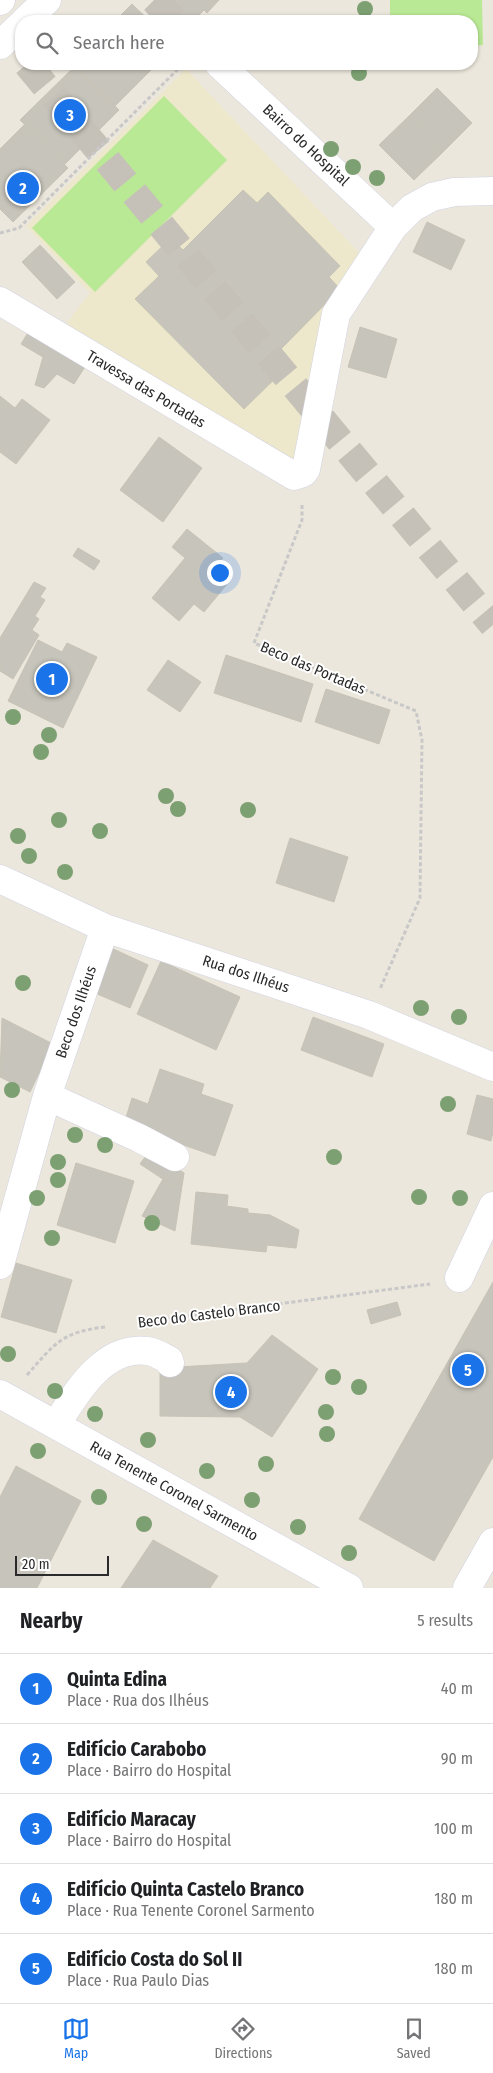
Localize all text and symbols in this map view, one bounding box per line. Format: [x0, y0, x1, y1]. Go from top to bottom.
search box [15, 15, 478, 70]
icon: search [33, 29, 61, 57]
text: Search here [73, 31, 165, 54]
pin: 3 [54, 96, 86, 134]
street label: Bairro do Hospital [259, 100, 353, 190]
pin: 2 [7, 169, 39, 207]
street label: Travessa das Portadas [83, 346, 209, 432]
your location [207, 560, 233, 586]
street label: Beco das Portadas [258, 638, 368, 698]
pin: 1 [36, 660, 68, 698]
street label: Rua dos Ilhéus [200, 952, 292, 996]
street label: Beco dos Ilhéus [52, 963, 100, 1061]
street label: Beco do Castelo Branco [137, 1296, 281, 1332]
pin: 5 [452, 1351, 484, 1389]
pin: 4 [215, 1373, 247, 1411]
street label: Rua Tenente Coronel Sarmento [87, 1437, 261, 1545]
scale bar [15, 1553, 109, 1576]
text: 20 m [22, 1556, 50, 1573]
text: Nearby [20, 1608, 82, 1634]
text: 5 results [417, 1611, 473, 1630]
text: Quinta Edina [67, 1668, 167, 1691]
text: 1 [33, 1679, 39, 1698]
text: 40 m [441, 1679, 473, 1698]
text: Place · Rua dos Ilhéus [67, 1691, 209, 1710]
text: Edifício Carabobo [67, 1738, 207, 1761]
text: 2 [32, 1749, 40, 1768]
text: 90 m [441, 1749, 473, 1768]
text: Place · Bairro do Hospital [67, 1761, 231, 1780]
text: Edifício Maracay [67, 1808, 196, 1831]
text: 3 [32, 1819, 40, 1838]
text: 100 m [434, 1819, 473, 1838]
text: Place · Bairro do Hospital [67, 1831, 231, 1850]
text: Edifício Quinta Castelo Branco [67, 1878, 304, 1901]
text: 4 [32, 1889, 40, 1908]
text: 180 m [434, 1889, 473, 1908]
text: Place · Rua Tenente Coronel Sarmento [67, 1901, 315, 1920]
text: Edifício Costa do Sol II [67, 1948, 242, 1971]
text: 5 [32, 1959, 40, 1978]
text: 180 m [434, 1959, 473, 1978]
text: Place · Rua Paulo Dias [67, 1971, 209, 1990]
tab: Map [62, 2015, 90, 2062]
tab: Directions [214, 2015, 272, 2062]
tab: Saved [397, 2015, 431, 2062]

